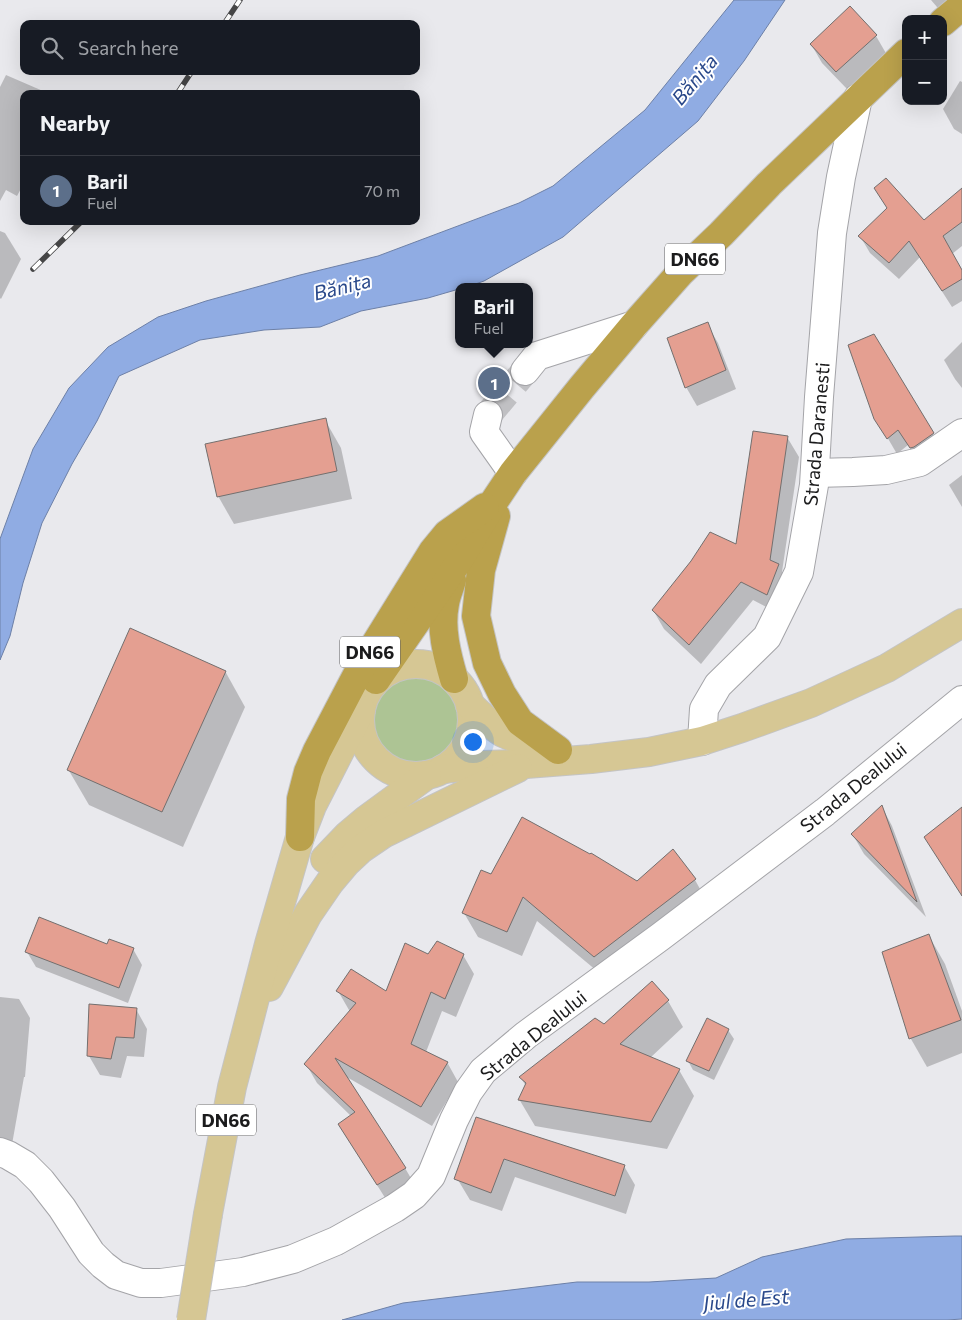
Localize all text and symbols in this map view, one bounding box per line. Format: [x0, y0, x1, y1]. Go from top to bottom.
map controls [902, 15, 947, 105]
button: + [902, 15, 947, 60]
search box [20, 20, 420, 75]
icon: search [38, 34, 66, 62]
text: Search here [78, 36, 178, 59]
water label: Bănița [666, 49, 724, 110]
button: − [902, 60, 947, 105]
text: Nearby [40, 110, 110, 135]
text: Baril [87, 170, 128, 193]
text: 1 [52, 181, 60, 200]
text: 70 m [364, 181, 400, 200]
text: Fuel [87, 193, 117, 212]
road number: DN66 [665, 243, 725, 274]
water label: Bănița [311, 267, 374, 307]
popup [455, 283, 533, 348]
text: Baril [474, 295, 514, 318]
text: Fuel [474, 318, 504, 337]
street label: Strada Daranesti [798, 361, 834, 507]
pin: 1 [478, 364, 510, 402]
road number: DN66 [340, 636, 400, 668]
your location [460, 729, 486, 755]
street label: Strada Dealului [795, 737, 911, 837]
street label: Strada Dealului [475, 985, 591, 1085]
road number: DN66 [196, 1104, 256, 1136]
water label: Jiul de Est [700, 1283, 791, 1315]

